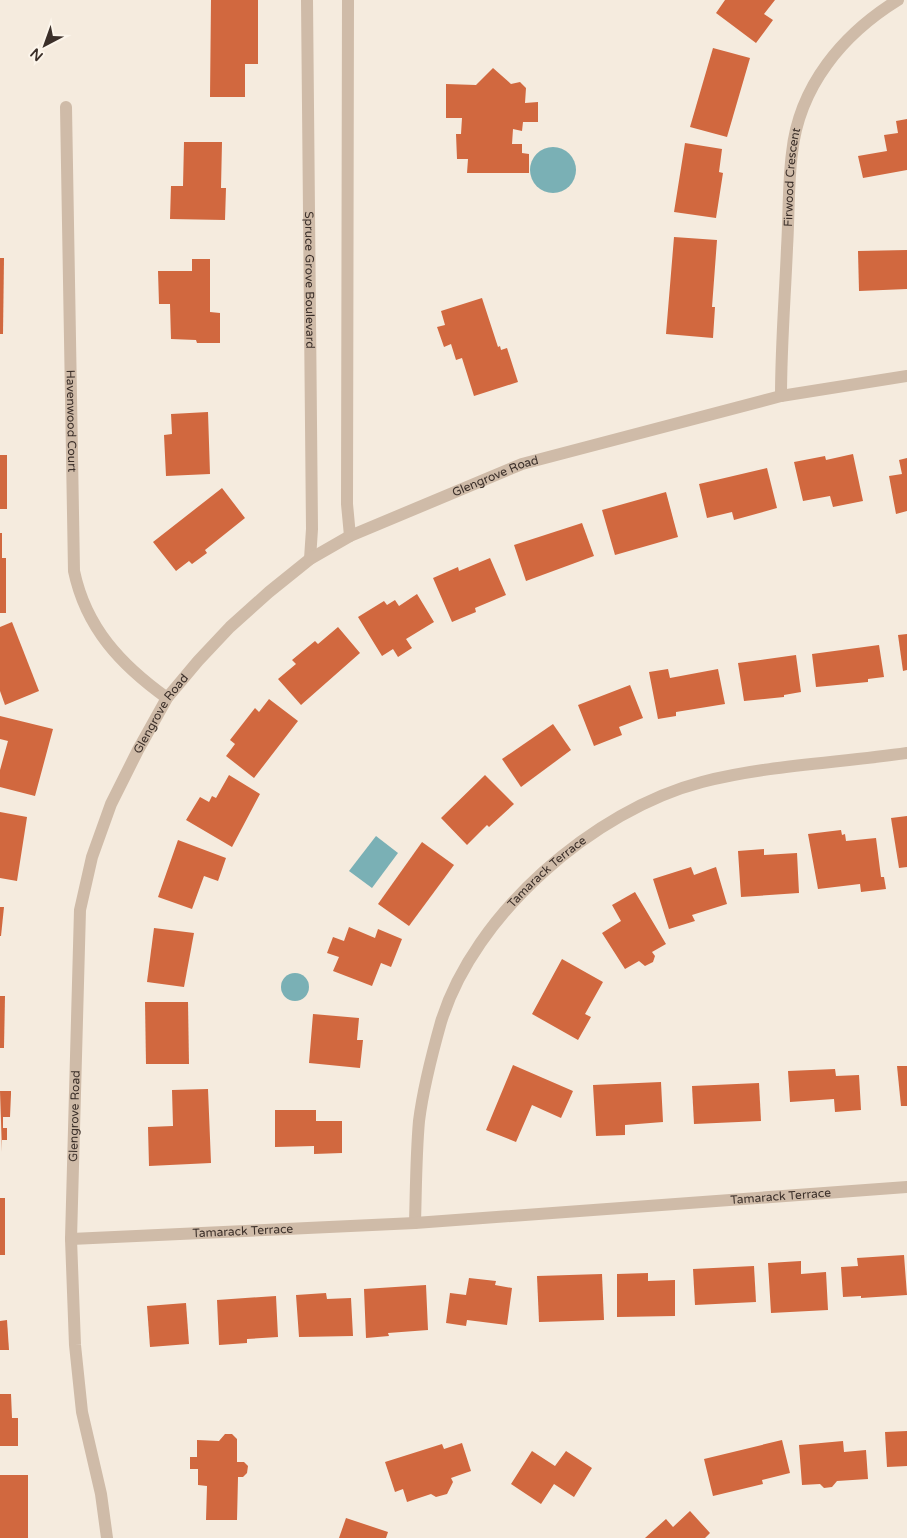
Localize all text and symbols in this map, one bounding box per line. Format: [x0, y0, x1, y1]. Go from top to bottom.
north arrow [20, 20, 70, 70]
text: N [27, 44, 47, 65]
street label: Firwood Crescent [781, 126, 803, 227]
street label: Spruce Grove Boulevard [302, 211, 317, 349]
street label: Havenwood Court [64, 370, 79, 473]
street label: Glengrove Road [450, 453, 540, 499]
street label: Glengrove Road [130, 671, 191, 756]
street label: Tamarack Terrace [505, 833, 589, 911]
street label: Glengrove Road [66, 1070, 83, 1162]
street label: Tamarack Terrace [730, 1186, 832, 1207]
street label: Tamarack Terrace [192, 1222, 294, 1240]

